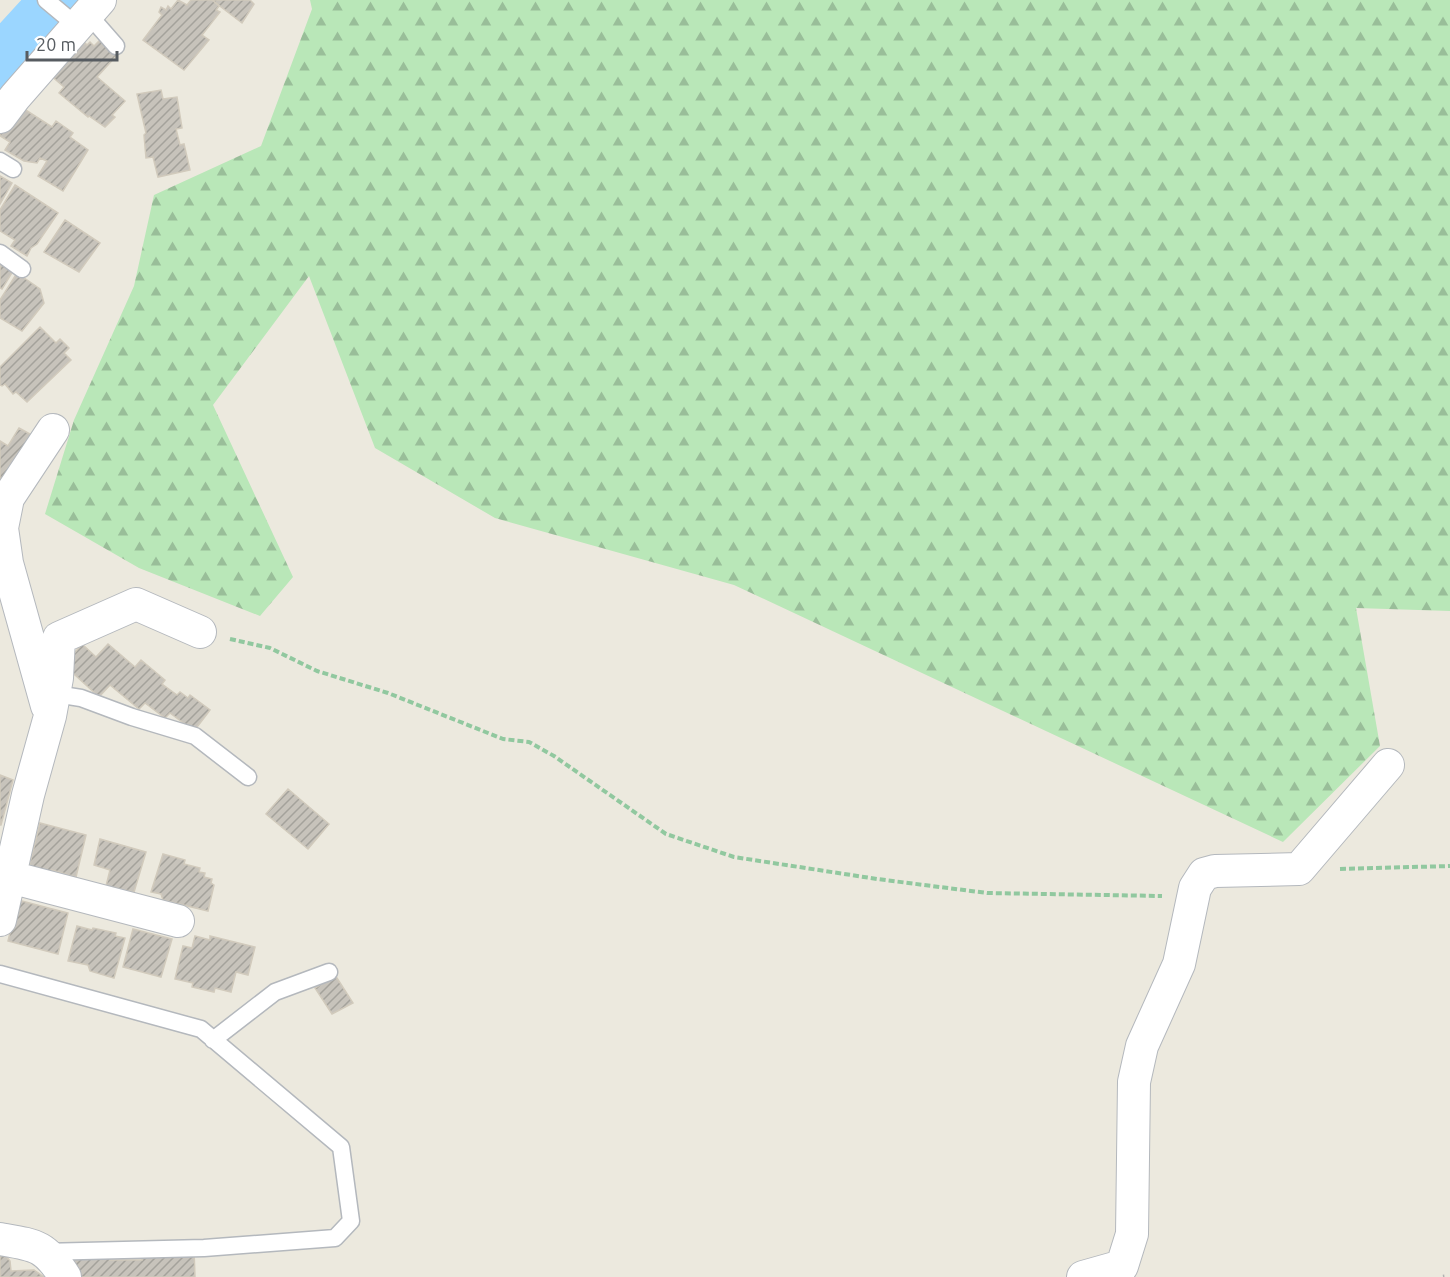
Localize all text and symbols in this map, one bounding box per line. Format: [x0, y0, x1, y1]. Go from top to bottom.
scale bar [27, 24, 117, 62]
text: 20 m [36, 34, 76, 54]

